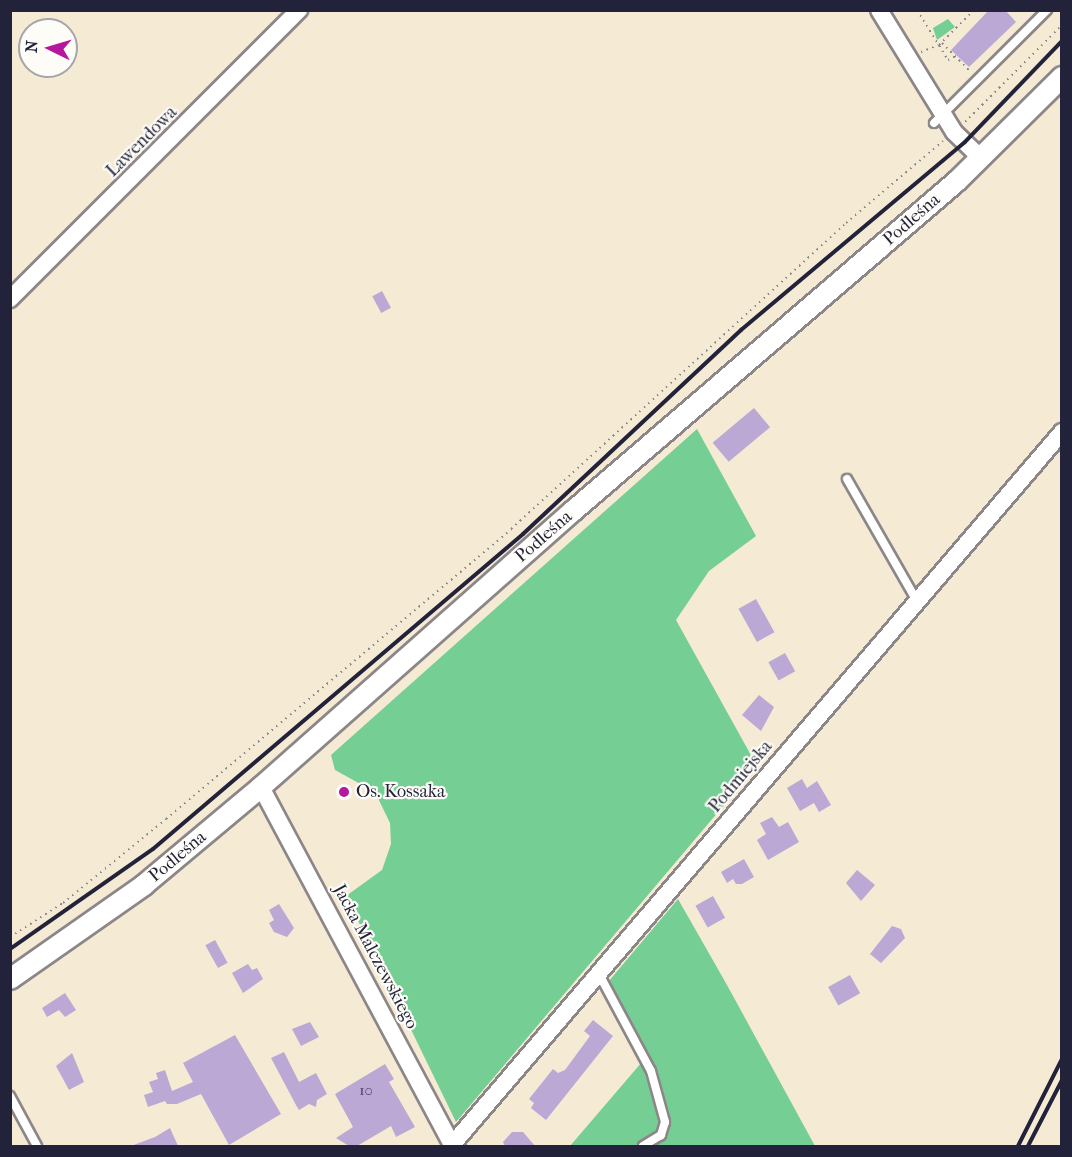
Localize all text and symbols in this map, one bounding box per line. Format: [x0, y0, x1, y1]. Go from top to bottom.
north arrow [18, 18, 78, 78]
text: N [22, 40, 42, 53]
street label: Lawendowa [102, 102, 182, 182]
street label: Podleśna [879, 189, 945, 251]
street label: Podleśna [511, 506, 577, 568]
street label: Podmiejska [705, 737, 777, 817]
place label: Os. Kossaka [356, 781, 445, 803]
marker: Os. Kossaka [337, 785, 351, 799]
street label: Podleśna [145, 827, 211, 887]
street label: Jacka Malczewskiego [328, 881, 422, 1033]
house number: 10 [359, 1082, 373, 1100]

